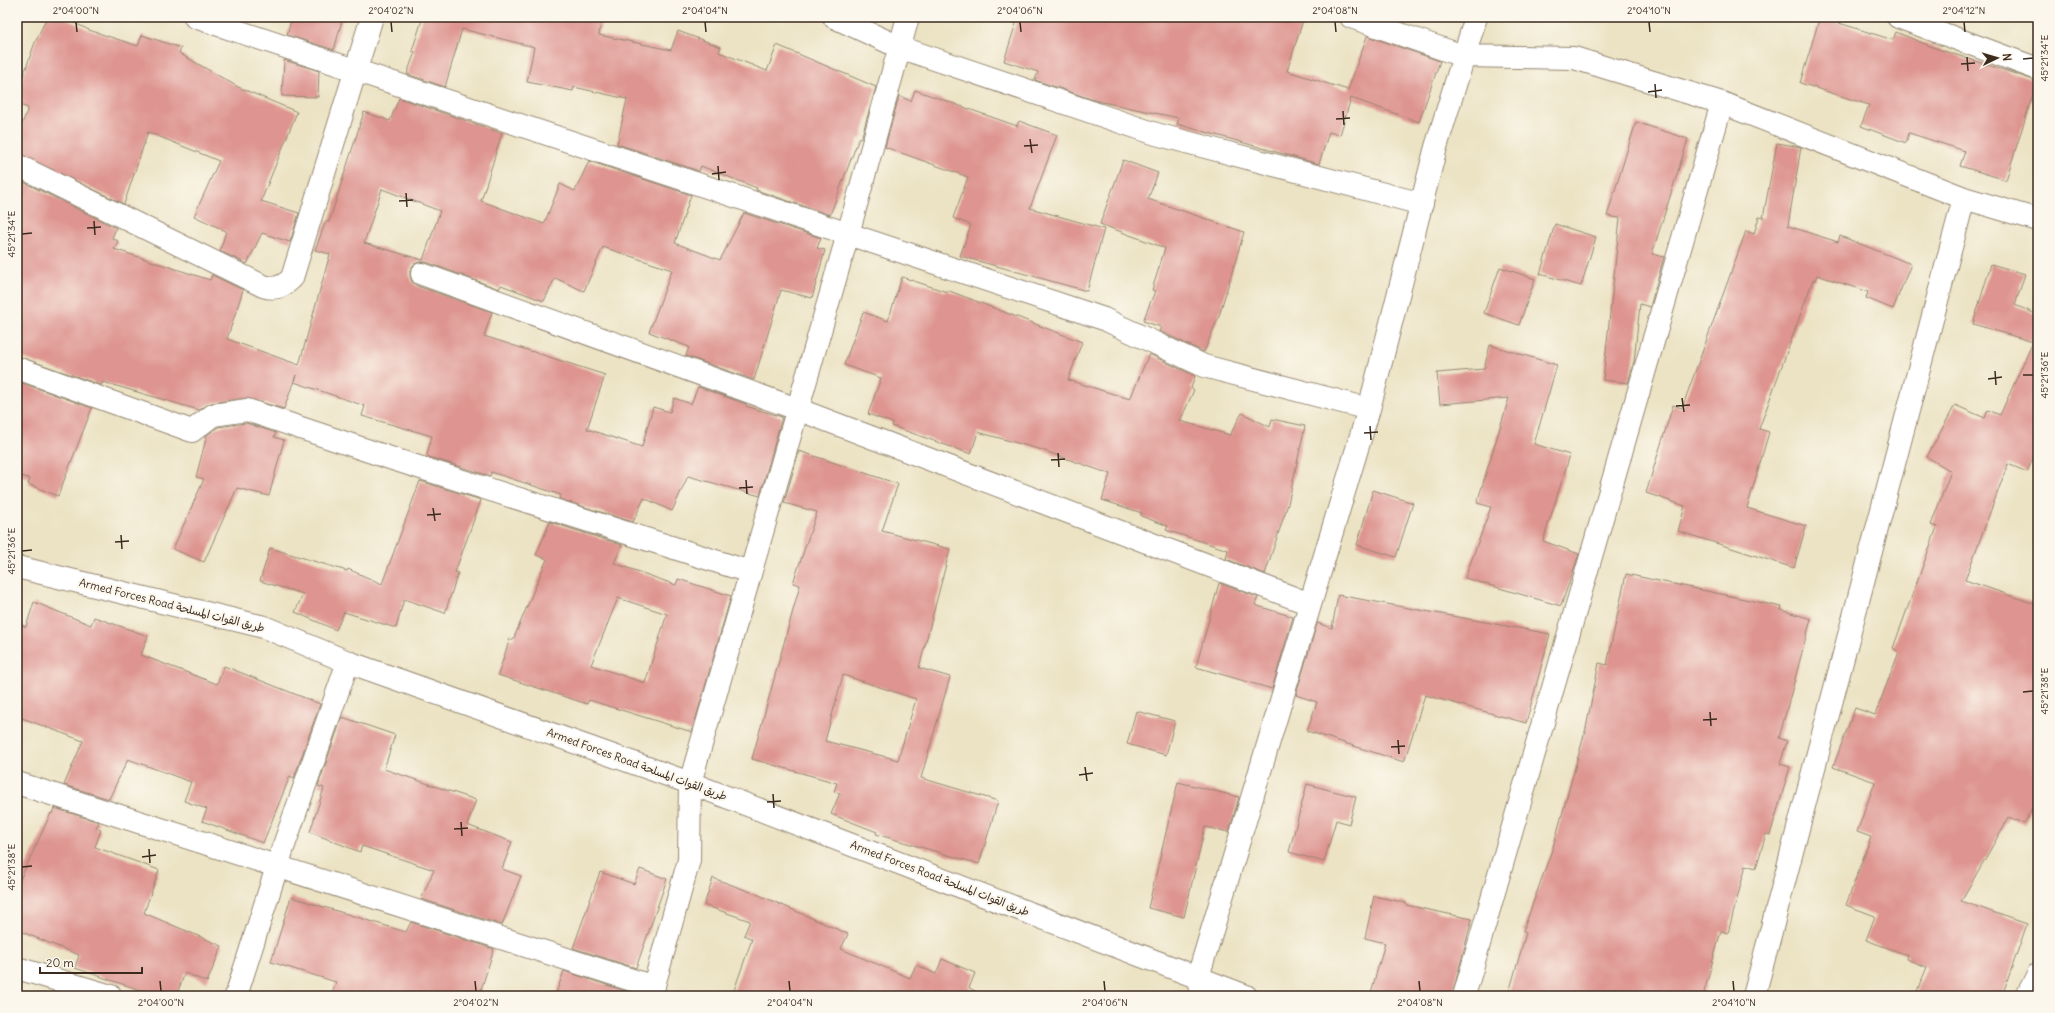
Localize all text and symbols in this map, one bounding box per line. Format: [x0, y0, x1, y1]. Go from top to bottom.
text: 2°04'00"N [53, 4, 99, 17]
text: 2°04'02"N [368, 4, 414, 17]
text: 2°04'04"N [682, 4, 728, 17]
text: 2°04'06"N [997, 4, 1043, 17]
text: 2°04'08"N [1312, 4, 1358, 17]
text: 2°04'10"N [1627, 4, 1671, 17]
text: 2°04'12"N [1943, 4, 1985, 17]
text: 45°21'34"E [2038, 34, 2051, 81]
north arrow [1977, 38, 2017, 78]
text: N [2000, 53, 2014, 62]
text: 45°21'34"E [5, 210, 18, 257]
text: 45°21'36"E [2038, 351, 2051, 398]
text: 45°21'36"E [5, 527, 18, 574]
street label: Armed Forces Road طريق القوات المسلحة [78, 575, 266, 635]
text: 45°21'38"E [2038, 667, 2051, 714]
street label: Armed Forces Road طريق القوات المسلحة [545, 725, 729, 803]
street label: Armed Forces Road طريق القوات المسلحة [848, 837, 1032, 919]
text: 45°21'38"E [5, 843, 18, 890]
scale bar [40, 949, 142, 975]
text: 20 m [46, 955, 74, 970]
text: 2°04'00"N [138, 996, 184, 1009]
text: 2°04'02"N [453, 996, 499, 1009]
text: 2°04'04"N [767, 996, 813, 1009]
text: 2°04'06"N [1082, 996, 1128, 1009]
text: 2°04'08"N [1397, 996, 1443, 1009]
text: 2°04'10"N [1712, 996, 1756, 1009]

